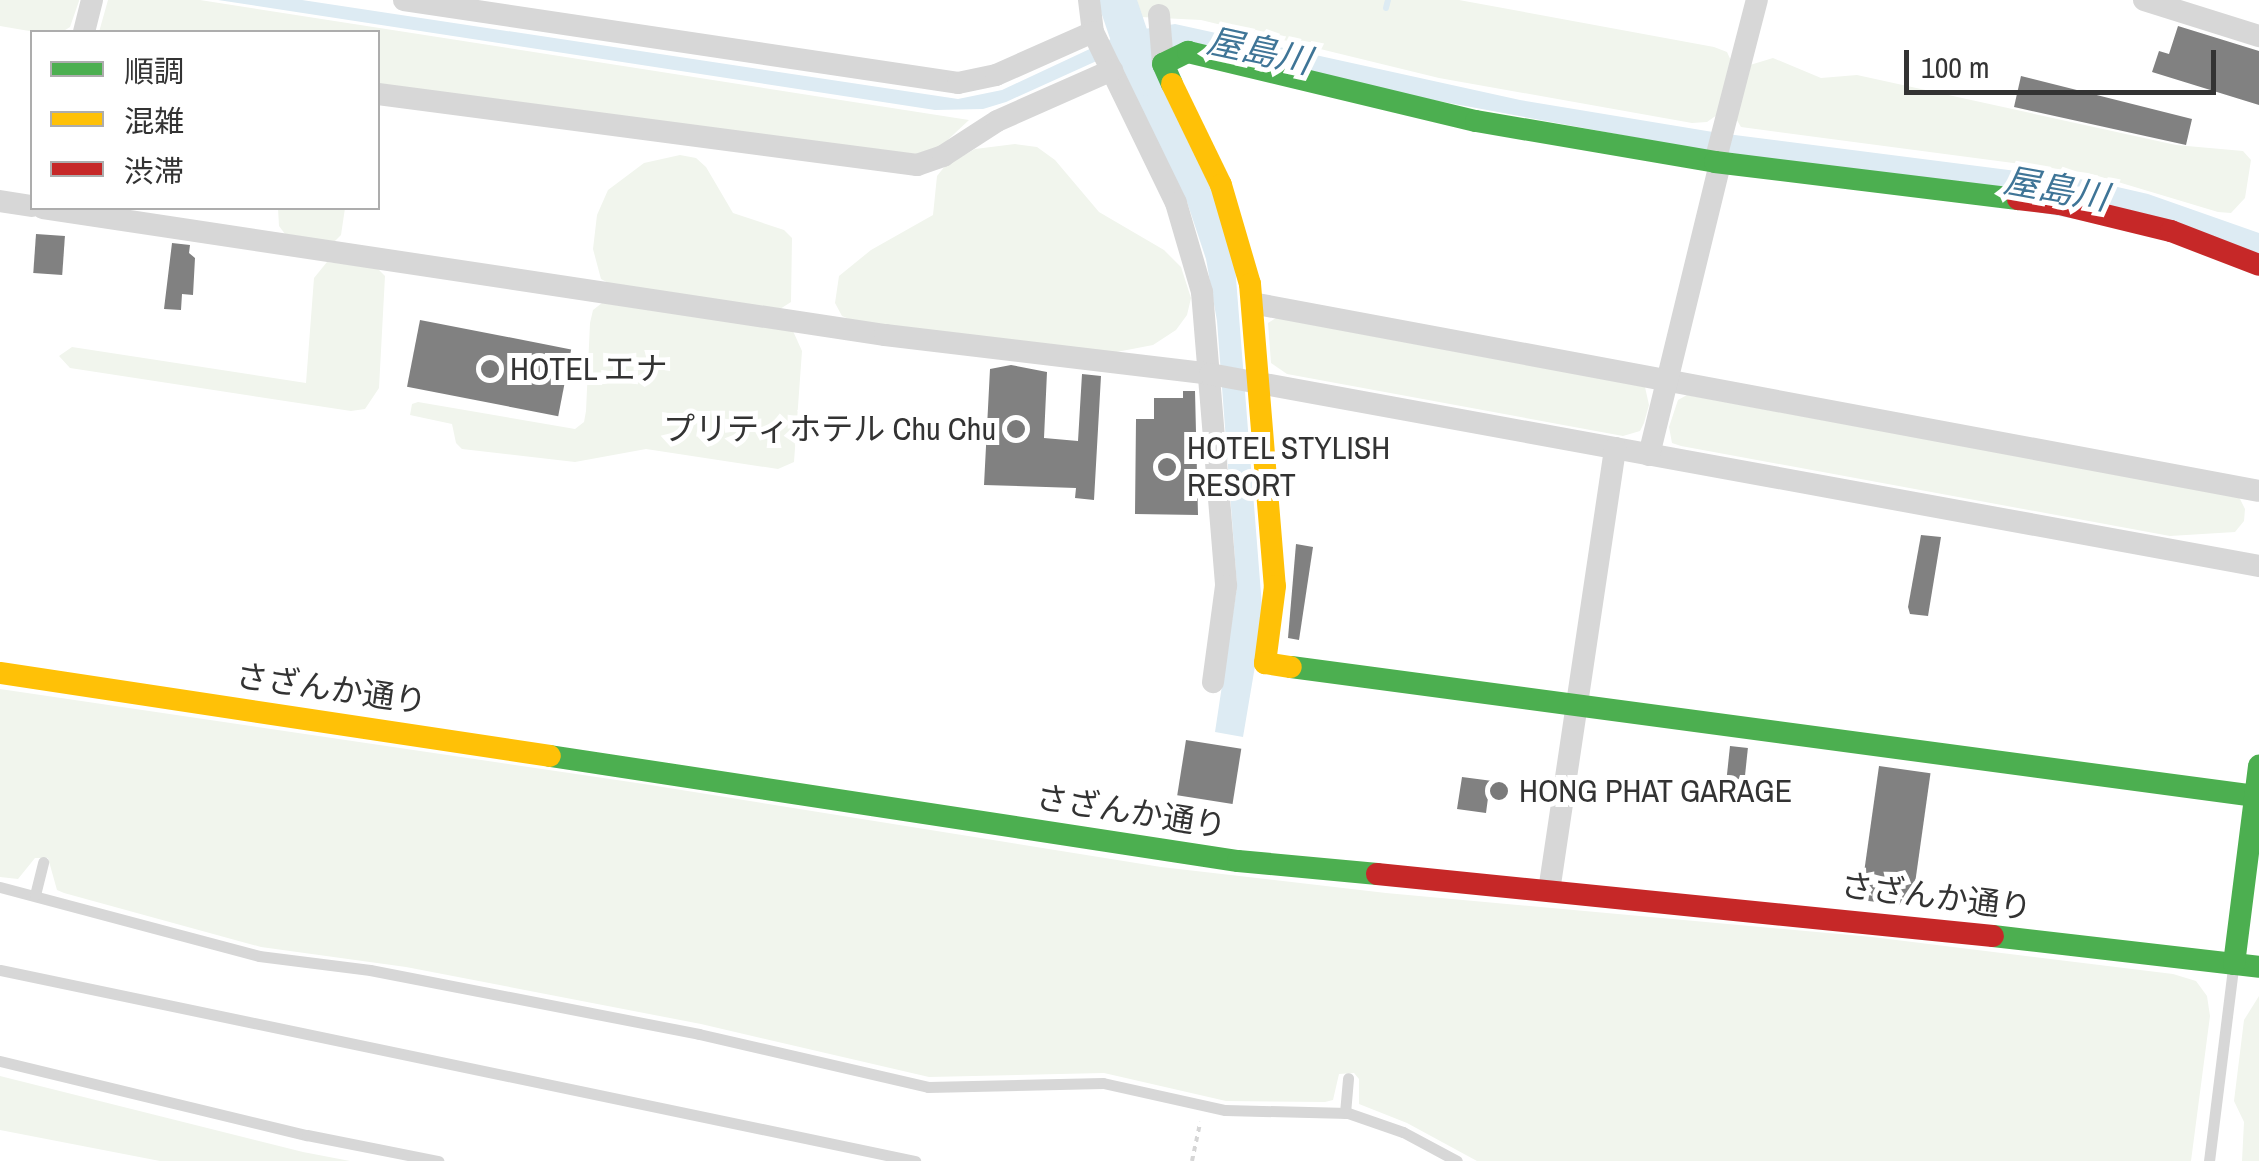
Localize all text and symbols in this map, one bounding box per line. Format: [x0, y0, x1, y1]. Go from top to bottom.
water label: 屋島川 [1203, 20, 1315, 82]
legend [30, 30, 380, 210]
scale bar [1909, 30, 2222, 92]
text: 100 m [1921, 47, 1989, 87]
text: 順調 [124, 51, 184, 91]
text: 混雑 [124, 101, 184, 141]
text: 渋滞 [124, 151, 184, 191]
water label: 屋島川 [2001, 159, 2111, 219]
place label: HOTEL エナ [510, 350, 669, 388]
marker: HOTEL エナ [479, 358, 501, 380]
place label: プリティホテル Chu Chu [661, 410, 996, 448]
marker: プリティホテル Chu Chu [1005, 418, 1027, 440]
place label: HOTEL STYLISH RESORT [1187, 430, 1391, 505]
marker: HOTEL STYLISH RESORT [1156, 456, 1178, 478]
street label: さざんか通り [233, 657, 429, 721]
place label: HONG PHAT GARAGE [1519, 772, 1793, 810]
street label: さざんか通り [1033, 778, 1229, 846]
marker: HONG PHAT GARAGE [1488, 780, 1510, 802]
street label: さざんか通り [1838, 866, 2034, 928]

